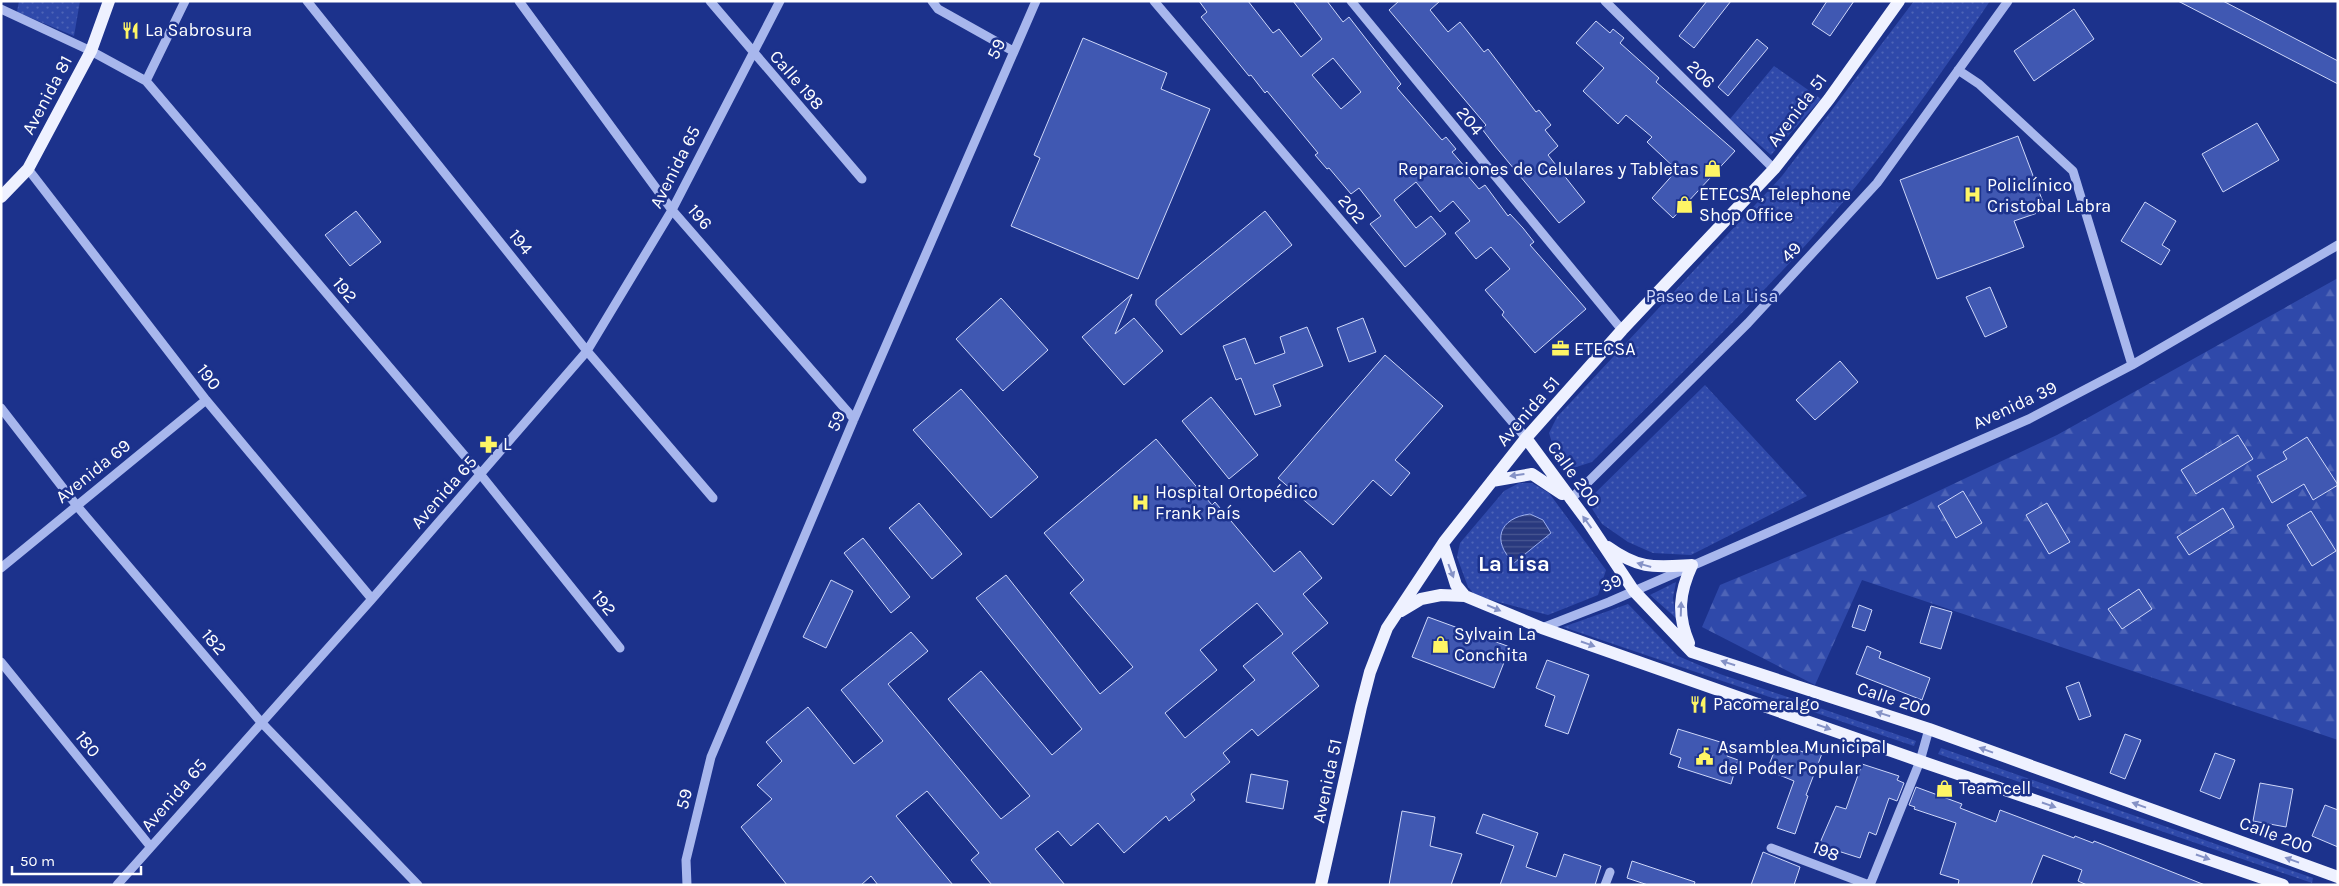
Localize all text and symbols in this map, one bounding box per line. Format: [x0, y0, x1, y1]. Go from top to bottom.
place label: La Sabrosura [145, 19, 252, 41]
restaurant icon: La Sabrosura [121, 20, 141, 40]
street label: 59 [982, 35, 1010, 63]
street label: Calle 198 [765, 46, 829, 114]
street label: Avenida 81 [17, 52, 77, 138]
street label: 206 [1682, 55, 1720, 93]
street label: Avenida 51 [1763, 69, 1831, 151]
street label: 204 [1452, 102, 1488, 140]
street label: Avenida 65 [645, 122, 705, 212]
place label: Reparaciones de Celulares y Tabletas [1398, 158, 1699, 180]
shop icon: Reparaciones de Celulares y Tabletas [1703, 159, 1723, 179]
place label: Policlínico Cristobal Labra [1987, 174, 2111, 217]
place label: ETECSA, Telephone Shop Office [1699, 183, 1851, 226]
hospital icon: Policlínico Cristobal Labra [1963, 185, 1983, 205]
street label: 202 [1333, 190, 1371, 228]
shop icon: ETECSA, Telephone Shop Office [1675, 194, 1695, 214]
street label: 196 [683, 200, 717, 234]
street label: 194 [504, 225, 538, 259]
street label: 49 [1776, 237, 1806, 267]
street label: 192 [328, 273, 362, 307]
park label: Paseo de La Lisa [1646, 285, 1778, 307]
place label: ETECSA [1574, 338, 1636, 360]
office icon: ETECSA [1550, 339, 1570, 359]
street label: 190 [192, 360, 226, 394]
street label: Avenida 51 [1492, 372, 1564, 450]
street label: Avenida 39 [1969, 376, 2061, 434]
street label: 59 [822, 407, 850, 435]
place label: L [503, 433, 512, 455]
street label: Avenida 69 [51, 434, 135, 508]
pharmacy icon: L [479, 434, 499, 454]
street label: Calle 200 [1543, 437, 1605, 511]
street label: Avenida 65 [406, 451, 482, 533]
one-way arrow [1509, 472, 1525, 480]
place label: Hospital Ortopédico Frank País [1155, 481, 1318, 524]
hospital icon: Hospital Ortopédico Frank País [1131, 492, 1151, 512]
one-way arrow [1582, 515, 1592, 529]
district label: La Lisa [1478, 551, 1550, 577]
one-way arrow [1636, 560, 1651, 568]
one-way arrow [1447, 564, 1455, 579]
street label: 39 [1597, 569, 1625, 597]
street label: 192 [587, 586, 621, 620]
one-way arrow [1678, 600, 1686, 616]
one-way arrow [1487, 604, 1502, 612]
place label: Sylvain La Conchita [1454, 623, 1536, 666]
street label: 182 [197, 624, 231, 660]
shop icon: Sylvain La Conchita [1430, 634, 1450, 654]
one-way arrow [1580, 641, 1595, 648]
one-way arrow [1721, 659, 1736, 667]
street label: Calle 200 [1854, 677, 1934, 721]
place label: Pacomeralgo [1713, 693, 1820, 715]
restaurant icon: Pacomeralgo [1689, 694, 1709, 714]
one-way arrow [1875, 710, 1890, 717]
one-way arrow [1816, 724, 1831, 731]
street label: 180 [71, 726, 105, 762]
place label: Asamblea Municipal del Poder Popular [1718, 736, 1886, 779]
street label: Avenida 51 [1307, 737, 1347, 825]
one-way arrow [1978, 746, 1993, 754]
public building icon: Asamblea Municipal del Poder Popular [1694, 747, 1714, 767]
street label: Avenida 65 [136, 754, 212, 836]
place label: Teamcell [1959, 777, 2031, 799]
shop icon: Teamcell [1935, 778, 1955, 798]
street label: 59 [671, 786, 697, 812]
one-way arrow [2042, 801, 2057, 809]
one-way arrow [2131, 801, 2146, 809]
street label: Calle 200 [2236, 812, 2316, 858]
street label: 198 [1809, 836, 1843, 866]
scale bar [12, 844, 141, 876]
text: 50 m [20, 852, 55, 870]
one-way arrow [2196, 854, 2211, 862]
one-way arrow [2284, 856, 2299, 864]

